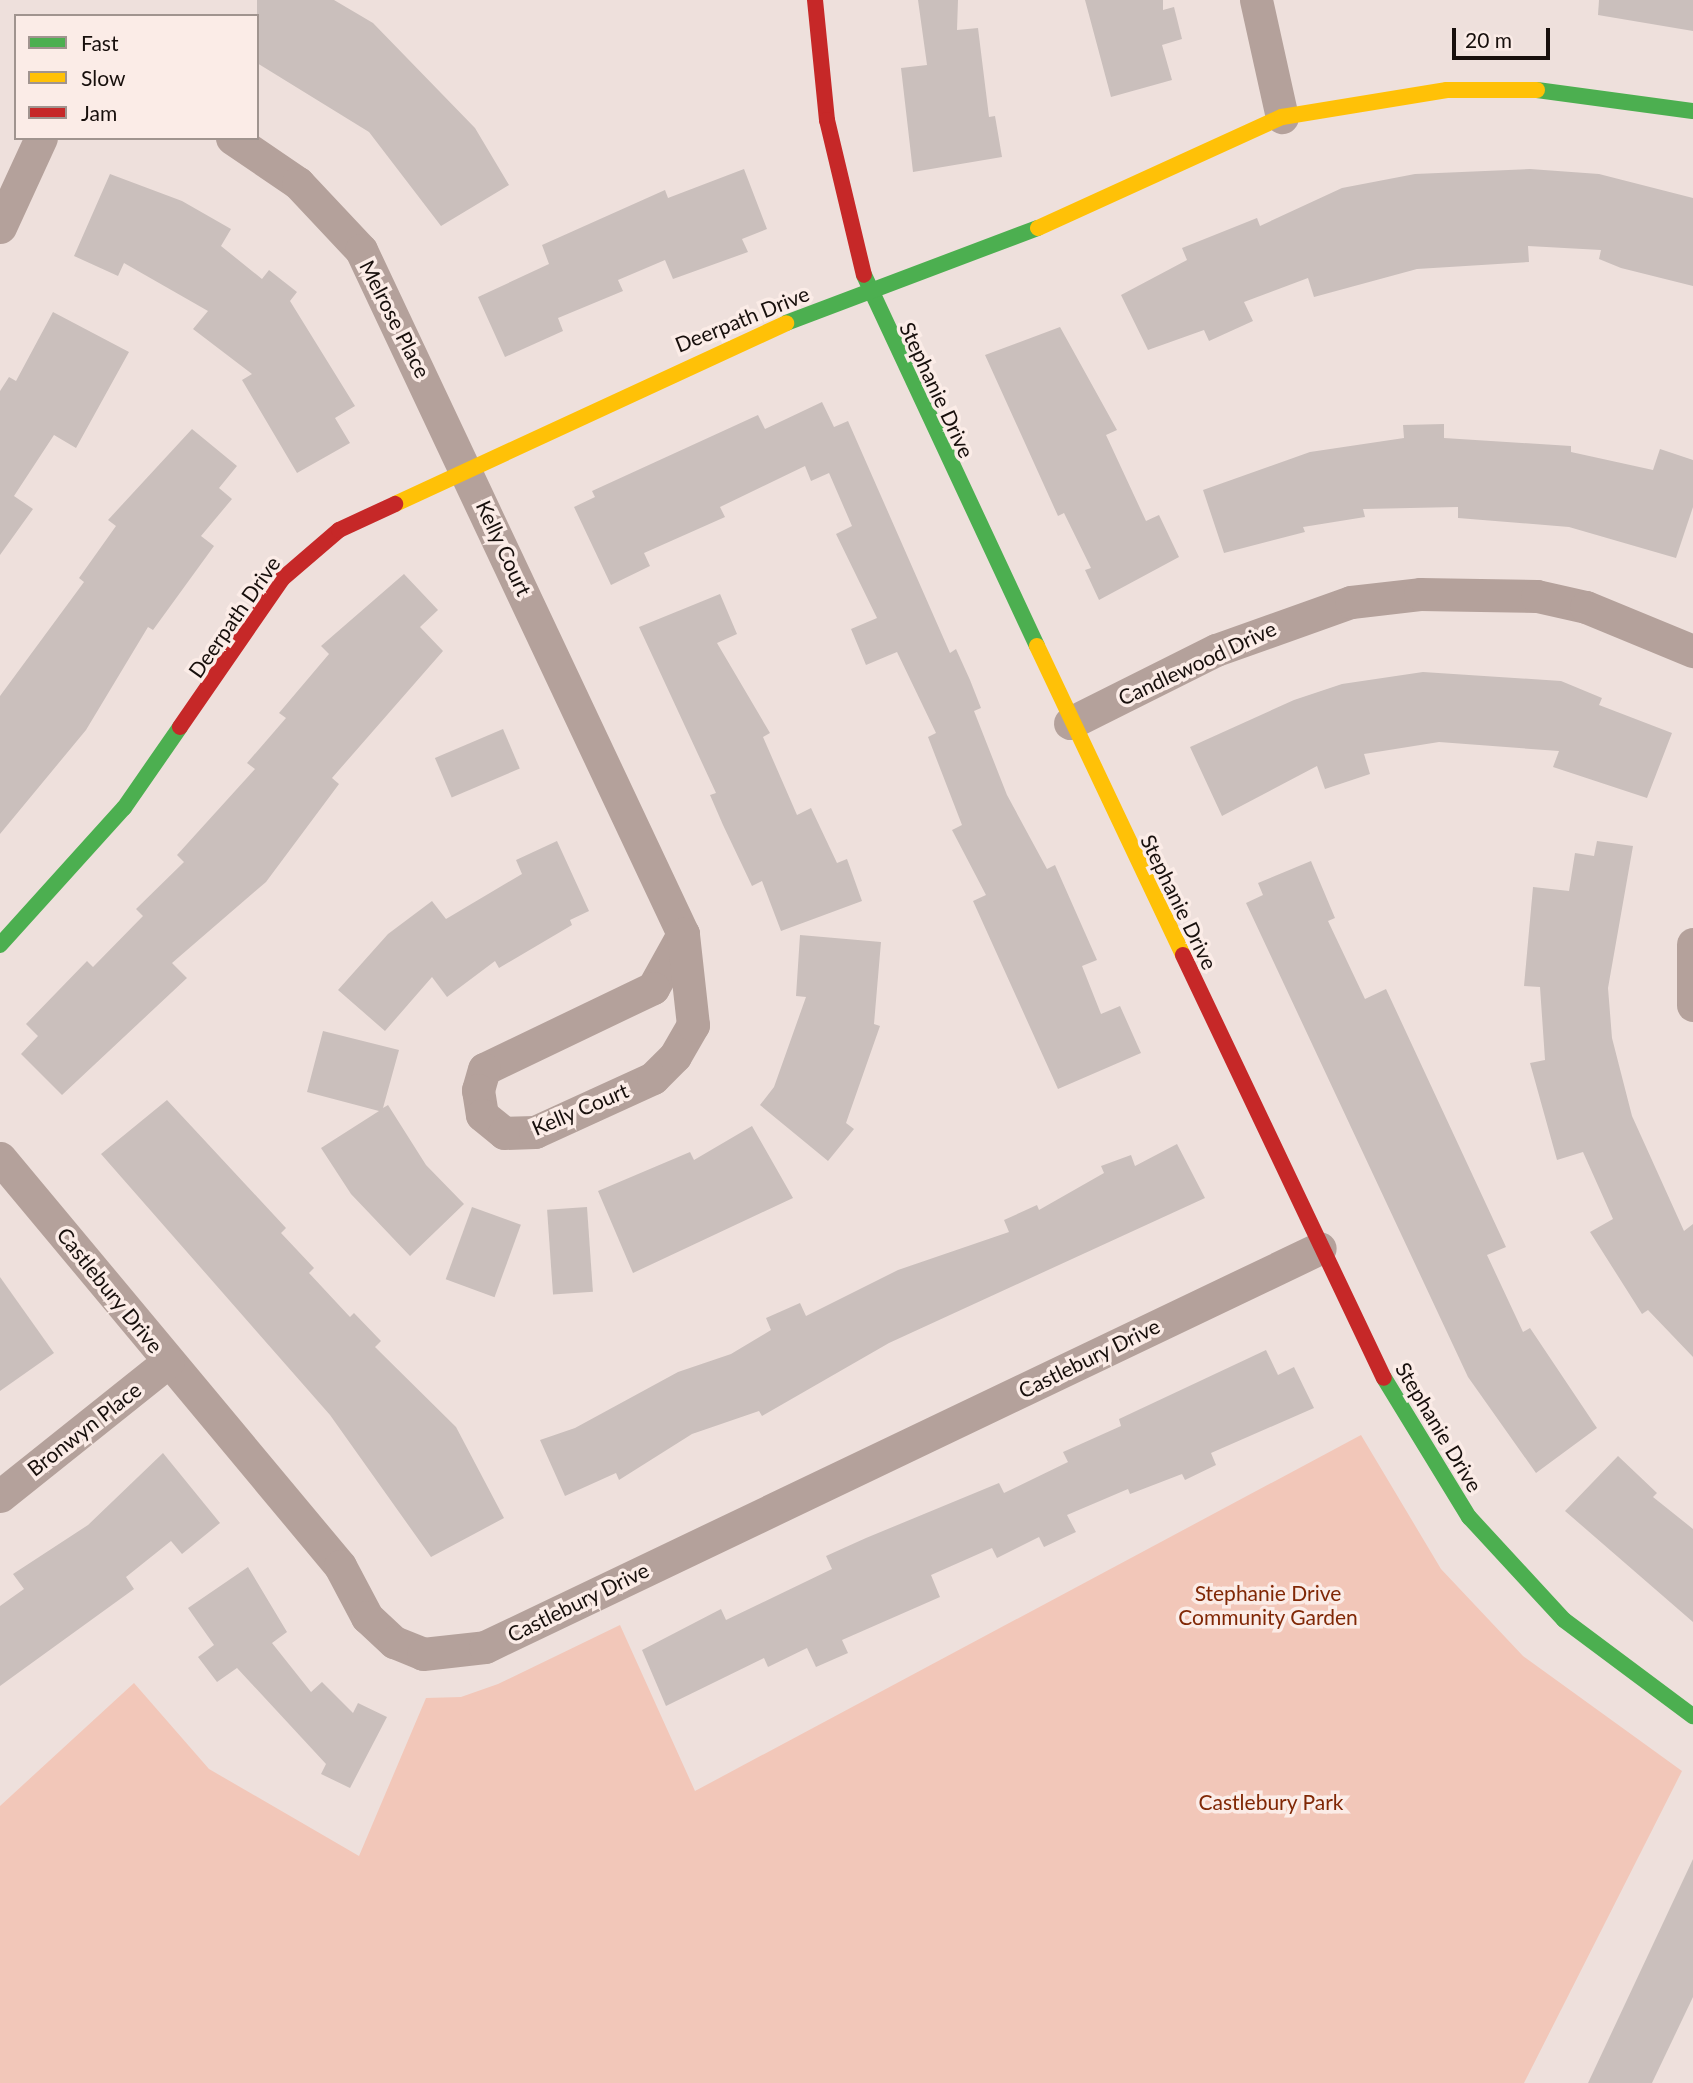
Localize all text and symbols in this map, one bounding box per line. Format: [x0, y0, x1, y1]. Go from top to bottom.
legend [14, 14, 259, 140]
scale bar [1455, 14, 1553, 58]
text: 20 m [1465, 27, 1512, 52]
text: Fast [81, 30, 118, 55]
text: Slow [81, 65, 125, 90]
text: Jam [81, 100, 117, 125]
street label: Melrose Place [355, 256, 435, 382]
street label: Deerpath Drive [671, 281, 813, 357]
street label: Stephanie Drive [895, 318, 979, 462]
street label: Kelly Court [471, 496, 537, 600]
street label: Deerpath Drive [183, 551, 285, 683]
street label: Candlewood Drive [1114, 615, 1280, 711]
street label: Stephanie Drive [1136, 831, 1222, 973]
street label: Kelly Court [528, 1077, 632, 1141]
street label: Castlebury Drive [52, 1222, 168, 1358]
street label: Castlebury Drive [1014, 1313, 1164, 1403]
street label: Stephanie Drive [1390, 1358, 1488, 1496]
street label: Bronwyn Place [22, 1377, 146, 1481]
street label: Castlebury Drive [503, 1557, 653, 1647]
park label: Stephanie Drive Community Garden [1178, 1580, 1358, 1630]
park label: Castlebury Park [1198, 1789, 1344, 1815]

